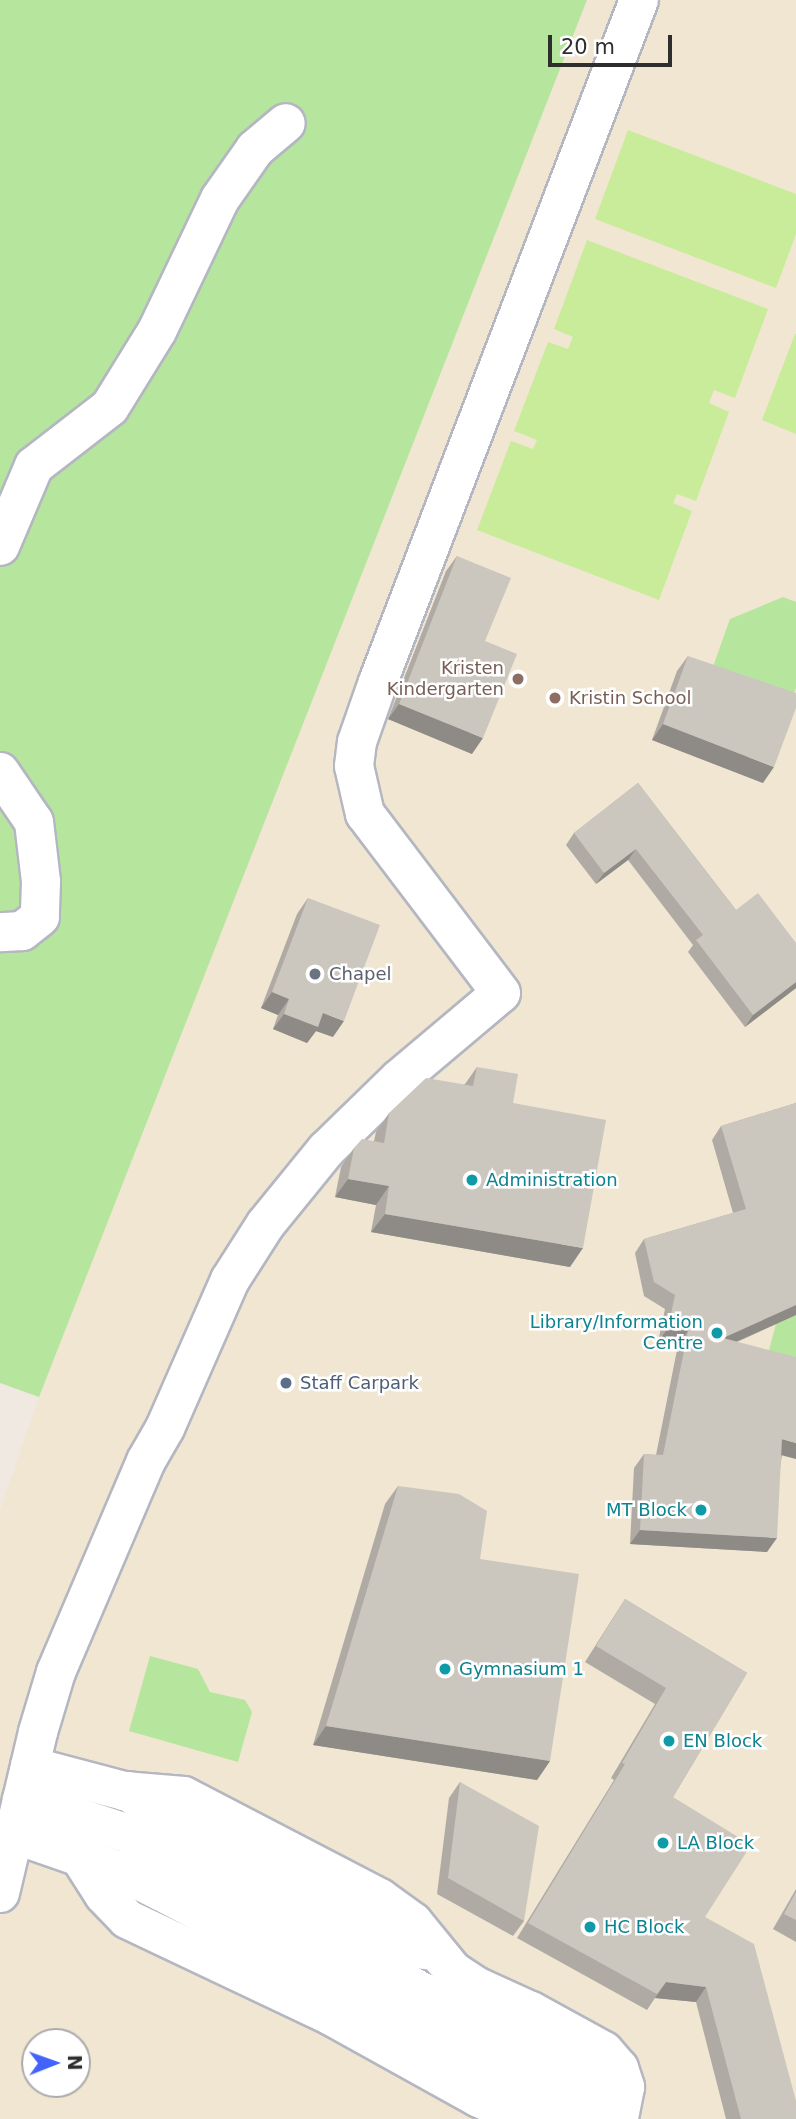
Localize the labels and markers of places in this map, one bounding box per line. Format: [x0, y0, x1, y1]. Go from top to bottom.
place label: Kristen Kindergarten [387, 658, 504, 700]
marker: Kristen Kindergarten [510, 671, 526, 687]
place label: Kristin School [569, 687, 692, 709]
marker: Kristin School [547, 690, 563, 706]
place label: Chapel [329, 963, 392, 985]
marker: Chapel [307, 966, 323, 982]
place label: Administration [486, 1169, 618, 1191]
marker: Administration [464, 1172, 480, 1188]
place label: Library/Information Centre [530, 1312, 703, 1354]
marker: Library/Information Centre [709, 1325, 725, 1341]
place label: Staff Carpark [300, 1372, 419, 1394]
marker: Staff Carpark [278, 1375, 294, 1391]
place label: MT Block [606, 1499, 687, 1521]
marker: MT Block [693, 1502, 709, 1518]
place label: Gymnasium 1 [459, 1658, 584, 1680]
marker: Gymnasium 1 [437, 1661, 453, 1677]
place label: EN Block [683, 1730, 762, 1752]
marker: EN Block [661, 1733, 677, 1749]
place label: LA Block [677, 1832, 754, 1854]
marker: LA Block [655, 1835, 671, 1851]
place label: HC Block [604, 1916, 685, 1938]
marker: HC Block [582, 1919, 598, 1935]

